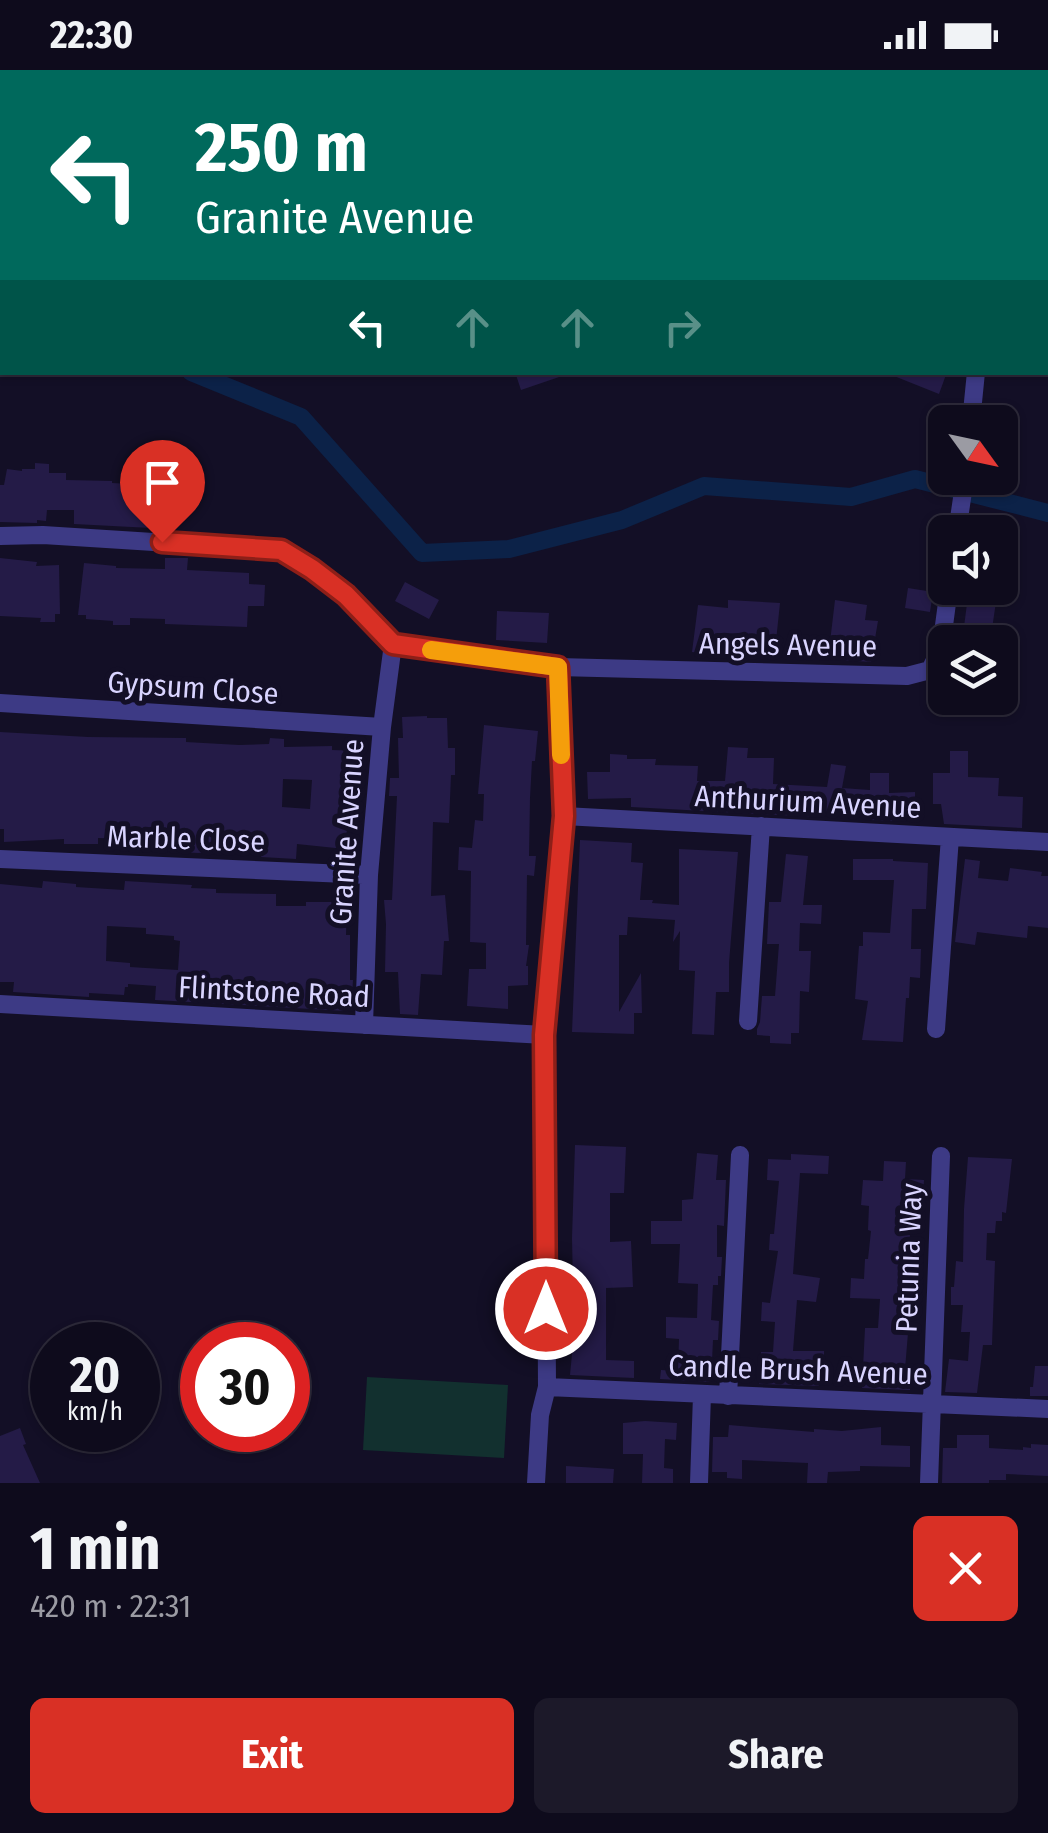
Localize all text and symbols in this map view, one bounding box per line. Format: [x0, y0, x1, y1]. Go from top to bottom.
text: 22:30 [50, 12, 133, 58]
text: 250 m [195, 106, 368, 190]
icon: left [30, 110, 160, 240]
text: Granite Avenue [195, 191, 474, 245]
icon: left [340, 300, 395, 355]
icon: ahead [445, 300, 500, 355]
icon: ahead [550, 300, 605, 355]
icon: right [655, 300, 710, 355]
north arrow [928, 405, 1018, 495]
map controls [928, 405, 1018, 715]
pin [120, 440, 205, 543]
icon: arrive [135, 455, 190, 510]
button: sound [928, 515, 1018, 605]
street label: Angels Avenue [699, 625, 877, 665]
button: layers [928, 625, 1018, 715]
street label: Gypsum Close [106, 664, 280, 712]
street label: Granite Avenue [323, 738, 371, 926]
street label: Anthurium Avenue [694, 778, 922, 826]
street label: Marble Close [106, 818, 266, 860]
street label: Flintstone Road [177, 969, 371, 1015]
street label: Petunia Way [888, 1182, 930, 1333]
position arrow [494, 1257, 598, 1361]
speed limit sign: 30 [180, 1322, 310, 1452]
text: 20 [70, 1345, 120, 1405]
street label: Candle Brush Avenue [668, 1347, 928, 1393]
text: km/h [67, 1397, 123, 1427]
text: 1 min [30, 1513, 161, 1585]
button: close [913, 1516, 1018, 1621]
text: 420 m · 22:31 [30, 1587, 191, 1625]
button: Exit [30, 1698, 514, 1813]
button: Share [534, 1698, 1018, 1813]

